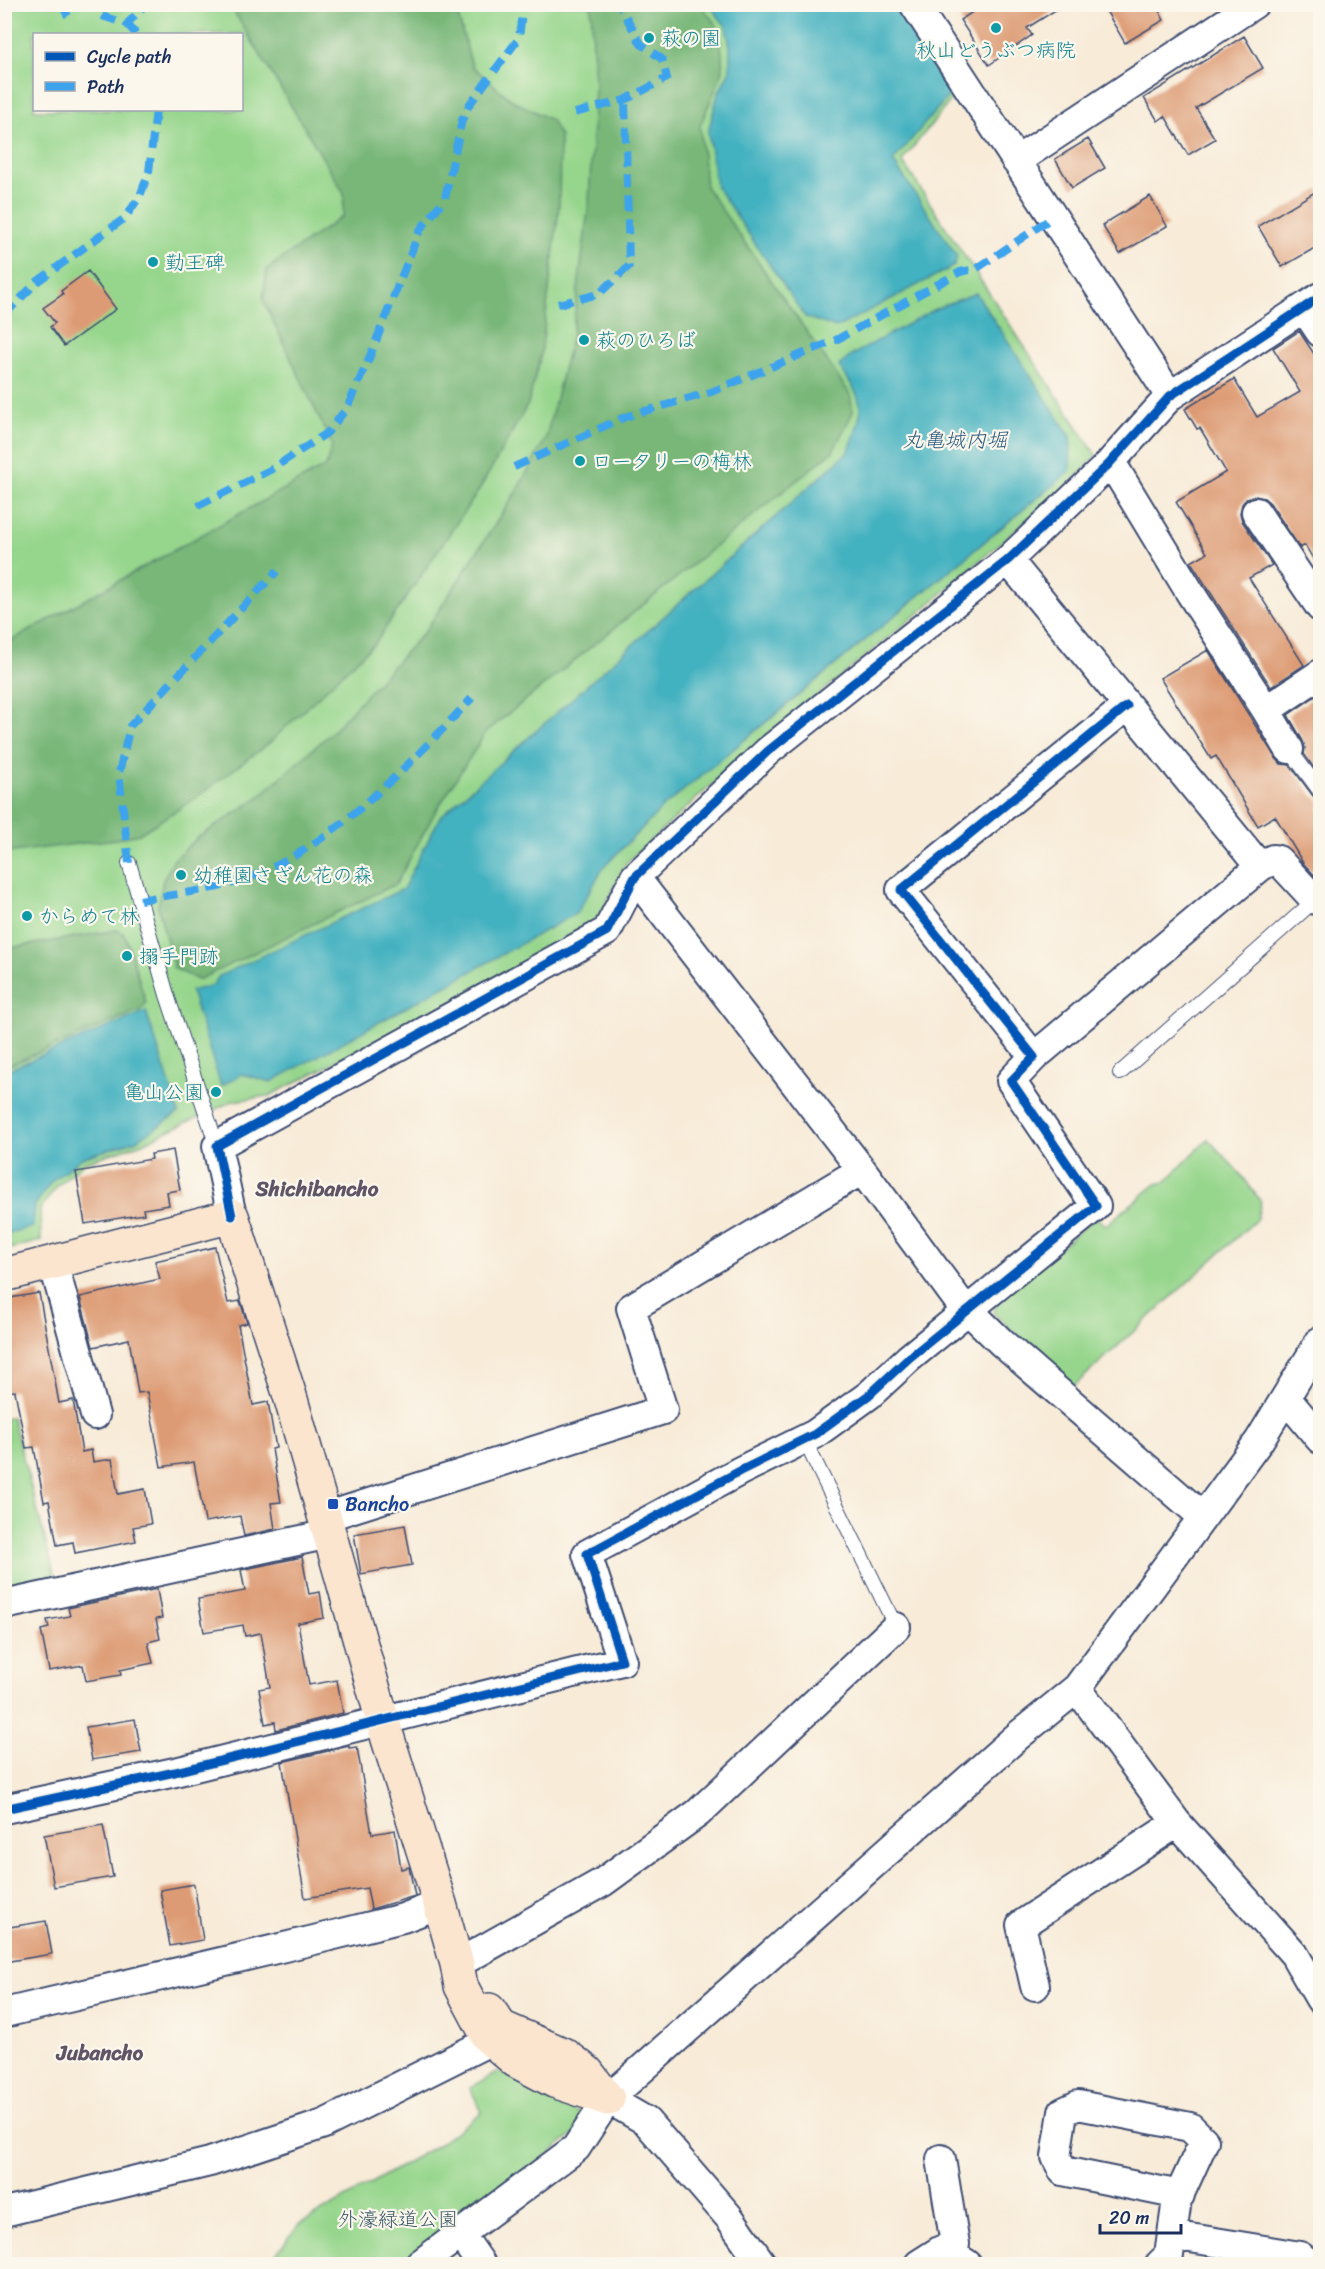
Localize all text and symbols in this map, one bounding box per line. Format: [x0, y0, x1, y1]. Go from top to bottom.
place label: 萩の園 [661, 21, 721, 56]
marker: 秋山どうぶつ病院 [989, 21, 1003, 35]
marker: 萩の園 [642, 31, 656, 45]
legend [33, 33, 243, 111]
place label: 秋山どうぶつ病院 [916, 33, 1076, 68]
text: Cycle path [87, 41, 171, 73]
text: Path [87, 71, 124, 103]
place label: 勤王碑 [165, 245, 225, 280]
marker: 勤王碑 [146, 255, 160, 269]
place label: 萩のひろば [596, 323, 696, 358]
marker: 萩のひろば [577, 333, 591, 347]
water label: 丸亀城内堀 [903, 421, 1009, 459]
place label: ロータリーの梅林 [592, 444, 752, 479]
marker: ロータリーの梅林 [573, 454, 587, 468]
place label: 幼稚園さざん花の森 [193, 858, 373, 893]
marker: 幼稚園さざん花の森 [174, 868, 188, 882]
place label: からめて林 [39, 899, 139, 934]
marker: からめて林 [20, 909, 34, 923]
place label: 搦手門跡 [139, 939, 219, 974]
marker: 搦手門跡 [120, 949, 134, 963]
place label: 亀山公園 [124, 1075, 204, 1110]
marker: 亀山公園 [209, 1085, 223, 1099]
district label: Shichibancho [255, 1170, 379, 1208]
place label: Bancho [345, 1487, 409, 1522]
marker: Bancho [326, 1497, 340, 1511]
district label: Jubancho [56, 2034, 144, 2072]
scale bar [1100, 2197, 1181, 2235]
park label: 外濠緑道公園 [338, 2202, 458, 2237]
text: 20 m [1109, 2202, 1149, 2234]

